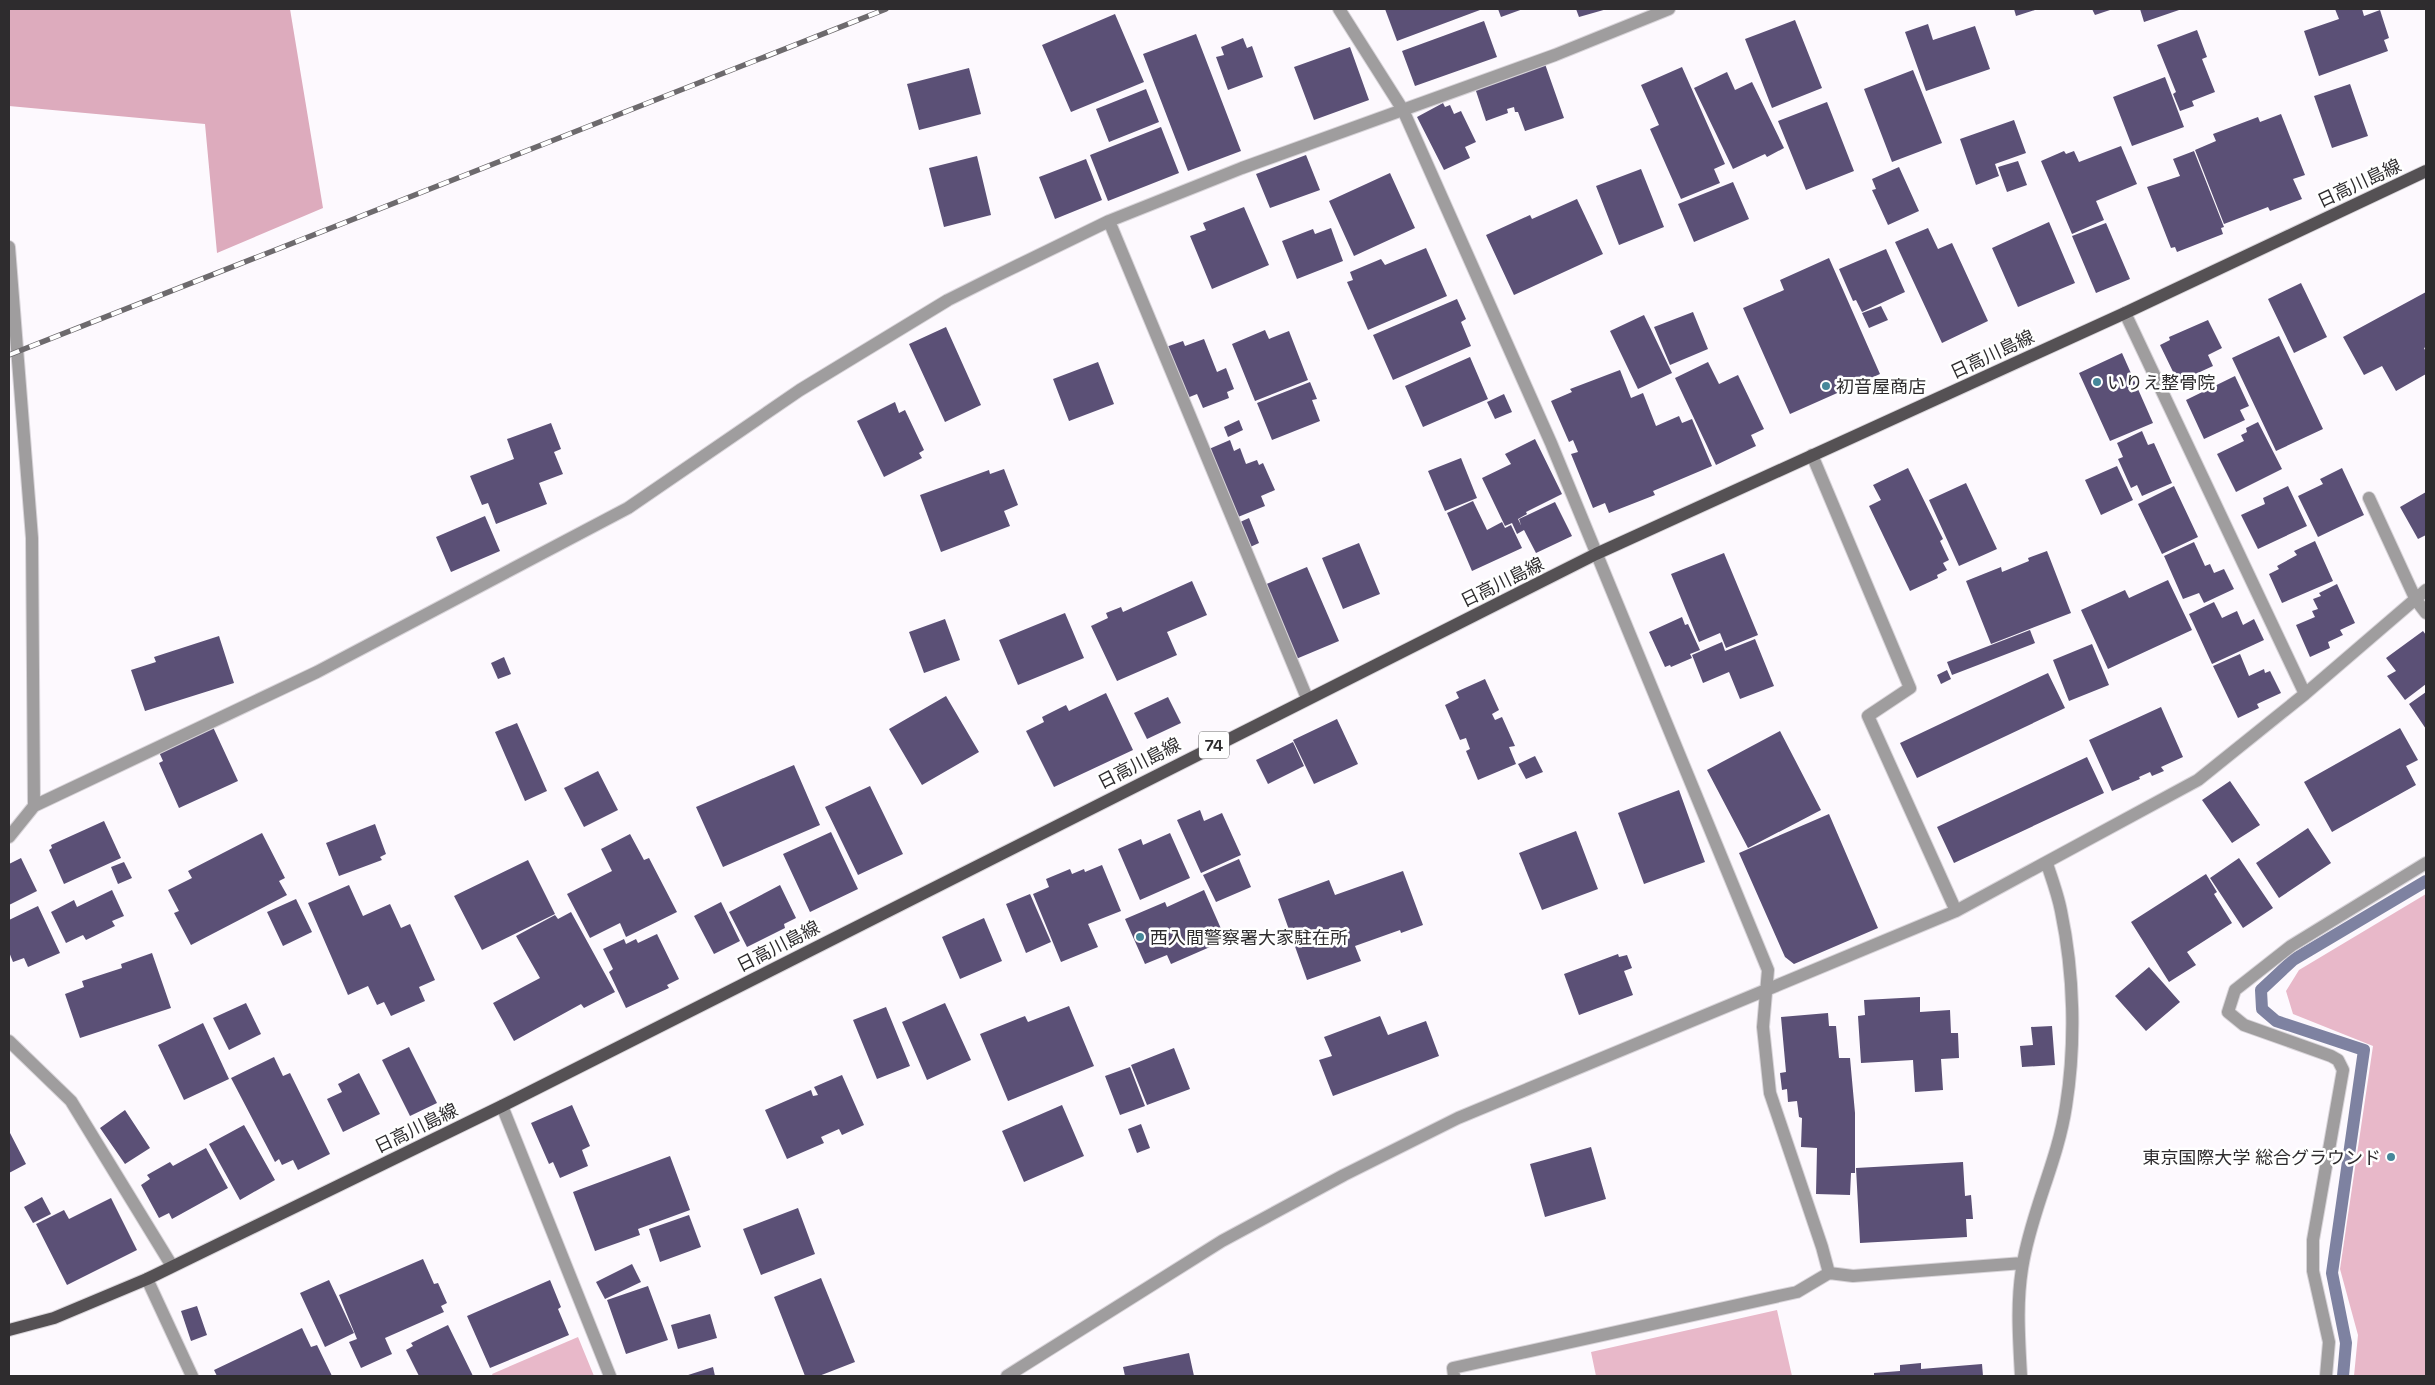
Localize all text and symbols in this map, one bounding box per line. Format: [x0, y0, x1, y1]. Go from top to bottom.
street label: 日高川島線 [2313, 154, 2405, 212]
street label: 日高川島線 [1946, 325, 2038, 383]
place label: いりえ整骨院 [2107, 371, 2215, 394]
place label: 初音屋商店 [1836, 375, 1926, 398]
marker: いりえ整骨院 [2091, 376, 2103, 388]
marker: 初音屋商店 [1820, 380, 1832, 392]
street label: 日高川島線 [1457, 552, 1547, 612]
street label: 日高川島線 [1094, 732, 1184, 794]
road number: 74 [1199, 732, 1229, 758]
street label: 日高川島線 [733, 915, 823, 977]
place label: 西入間警察署大家駐在所 [1150, 926, 1348, 949]
marker: 西入間警察署大家駐在所 [1134, 931, 1146, 943]
street label: 日高川島線 [371, 1098, 461, 1158]
place label: 東京国際大学 総合グラウンド [2142, 1146, 2381, 1169]
marker: 東京国際大学 総合グラウンド [2385, 1151, 2397, 1163]

